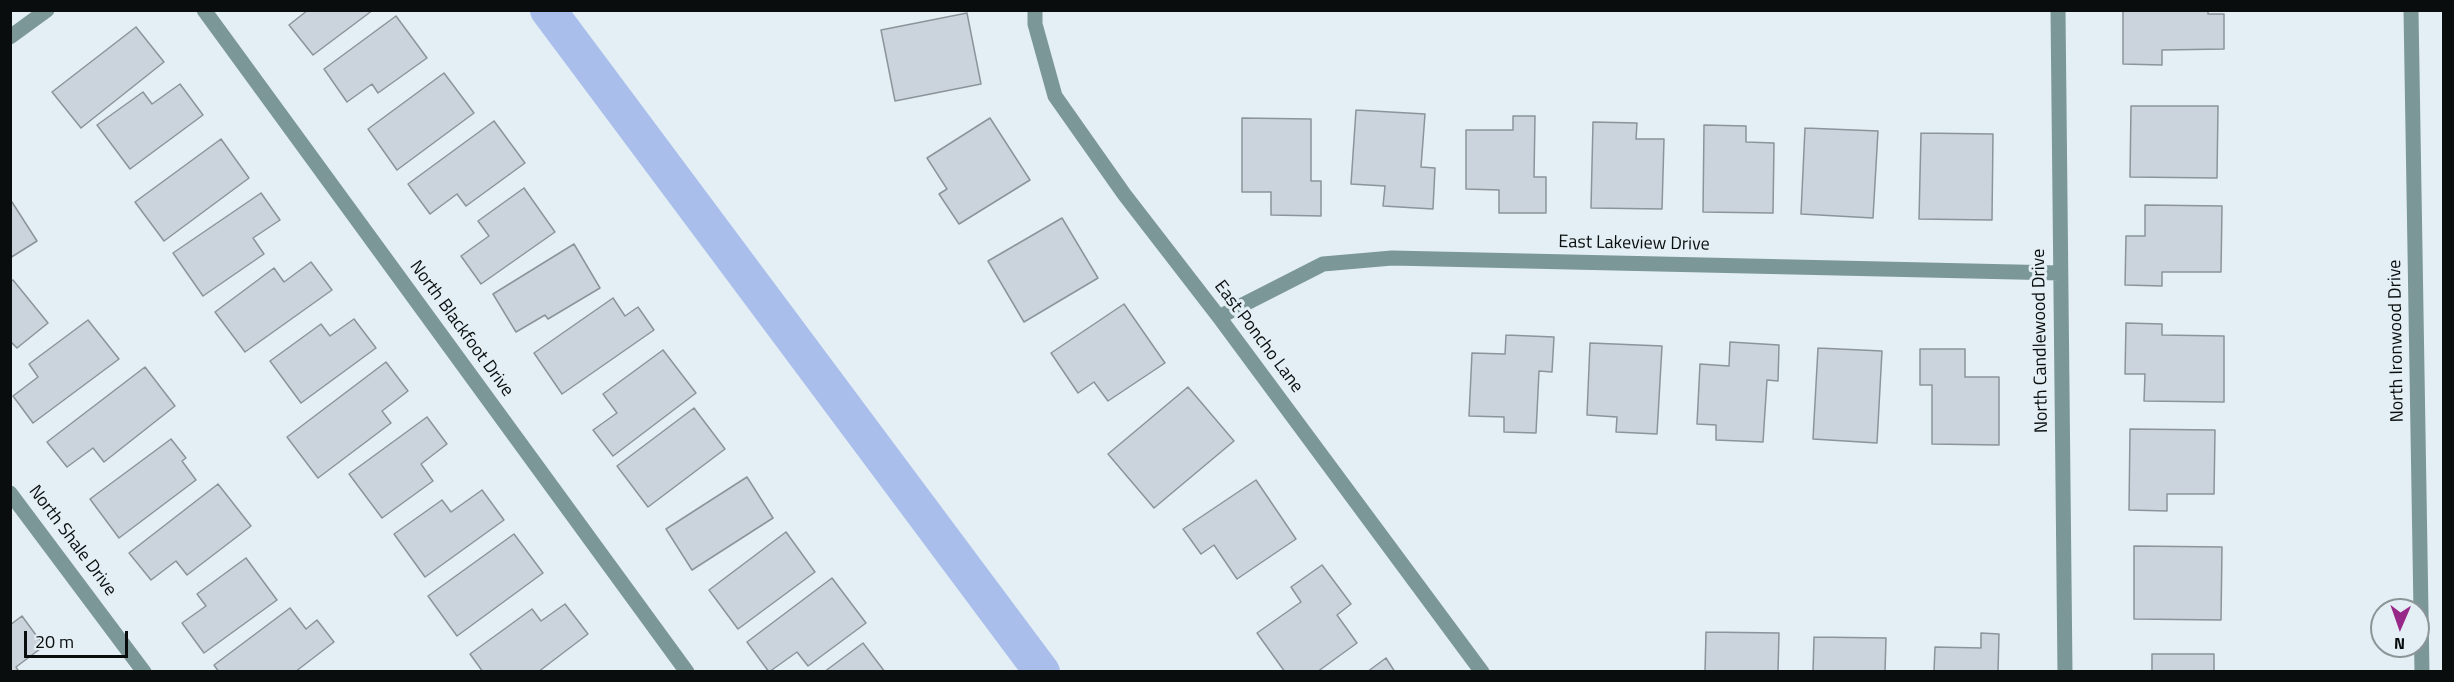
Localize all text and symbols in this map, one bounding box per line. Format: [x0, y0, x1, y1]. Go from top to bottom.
street label: East Lakeview Drive [1558, 232, 1710, 256]
street label: North Candlewood Drive [2029, 249, 2053, 433]
street label: North Blackfoot Drive [404, 257, 518, 401]
street label: North Ironwood Drive [2385, 259, 2409, 423]
street label: East Poncho Lane [1209, 277, 1307, 397]
street label: North Shale Drive [23, 481, 121, 601]
north arrow [2370, 598, 2430, 658]
scale bar [27, 619, 130, 657]
text: 20 m [35, 628, 74, 655]
text: N [2393, 632, 2405, 656]

